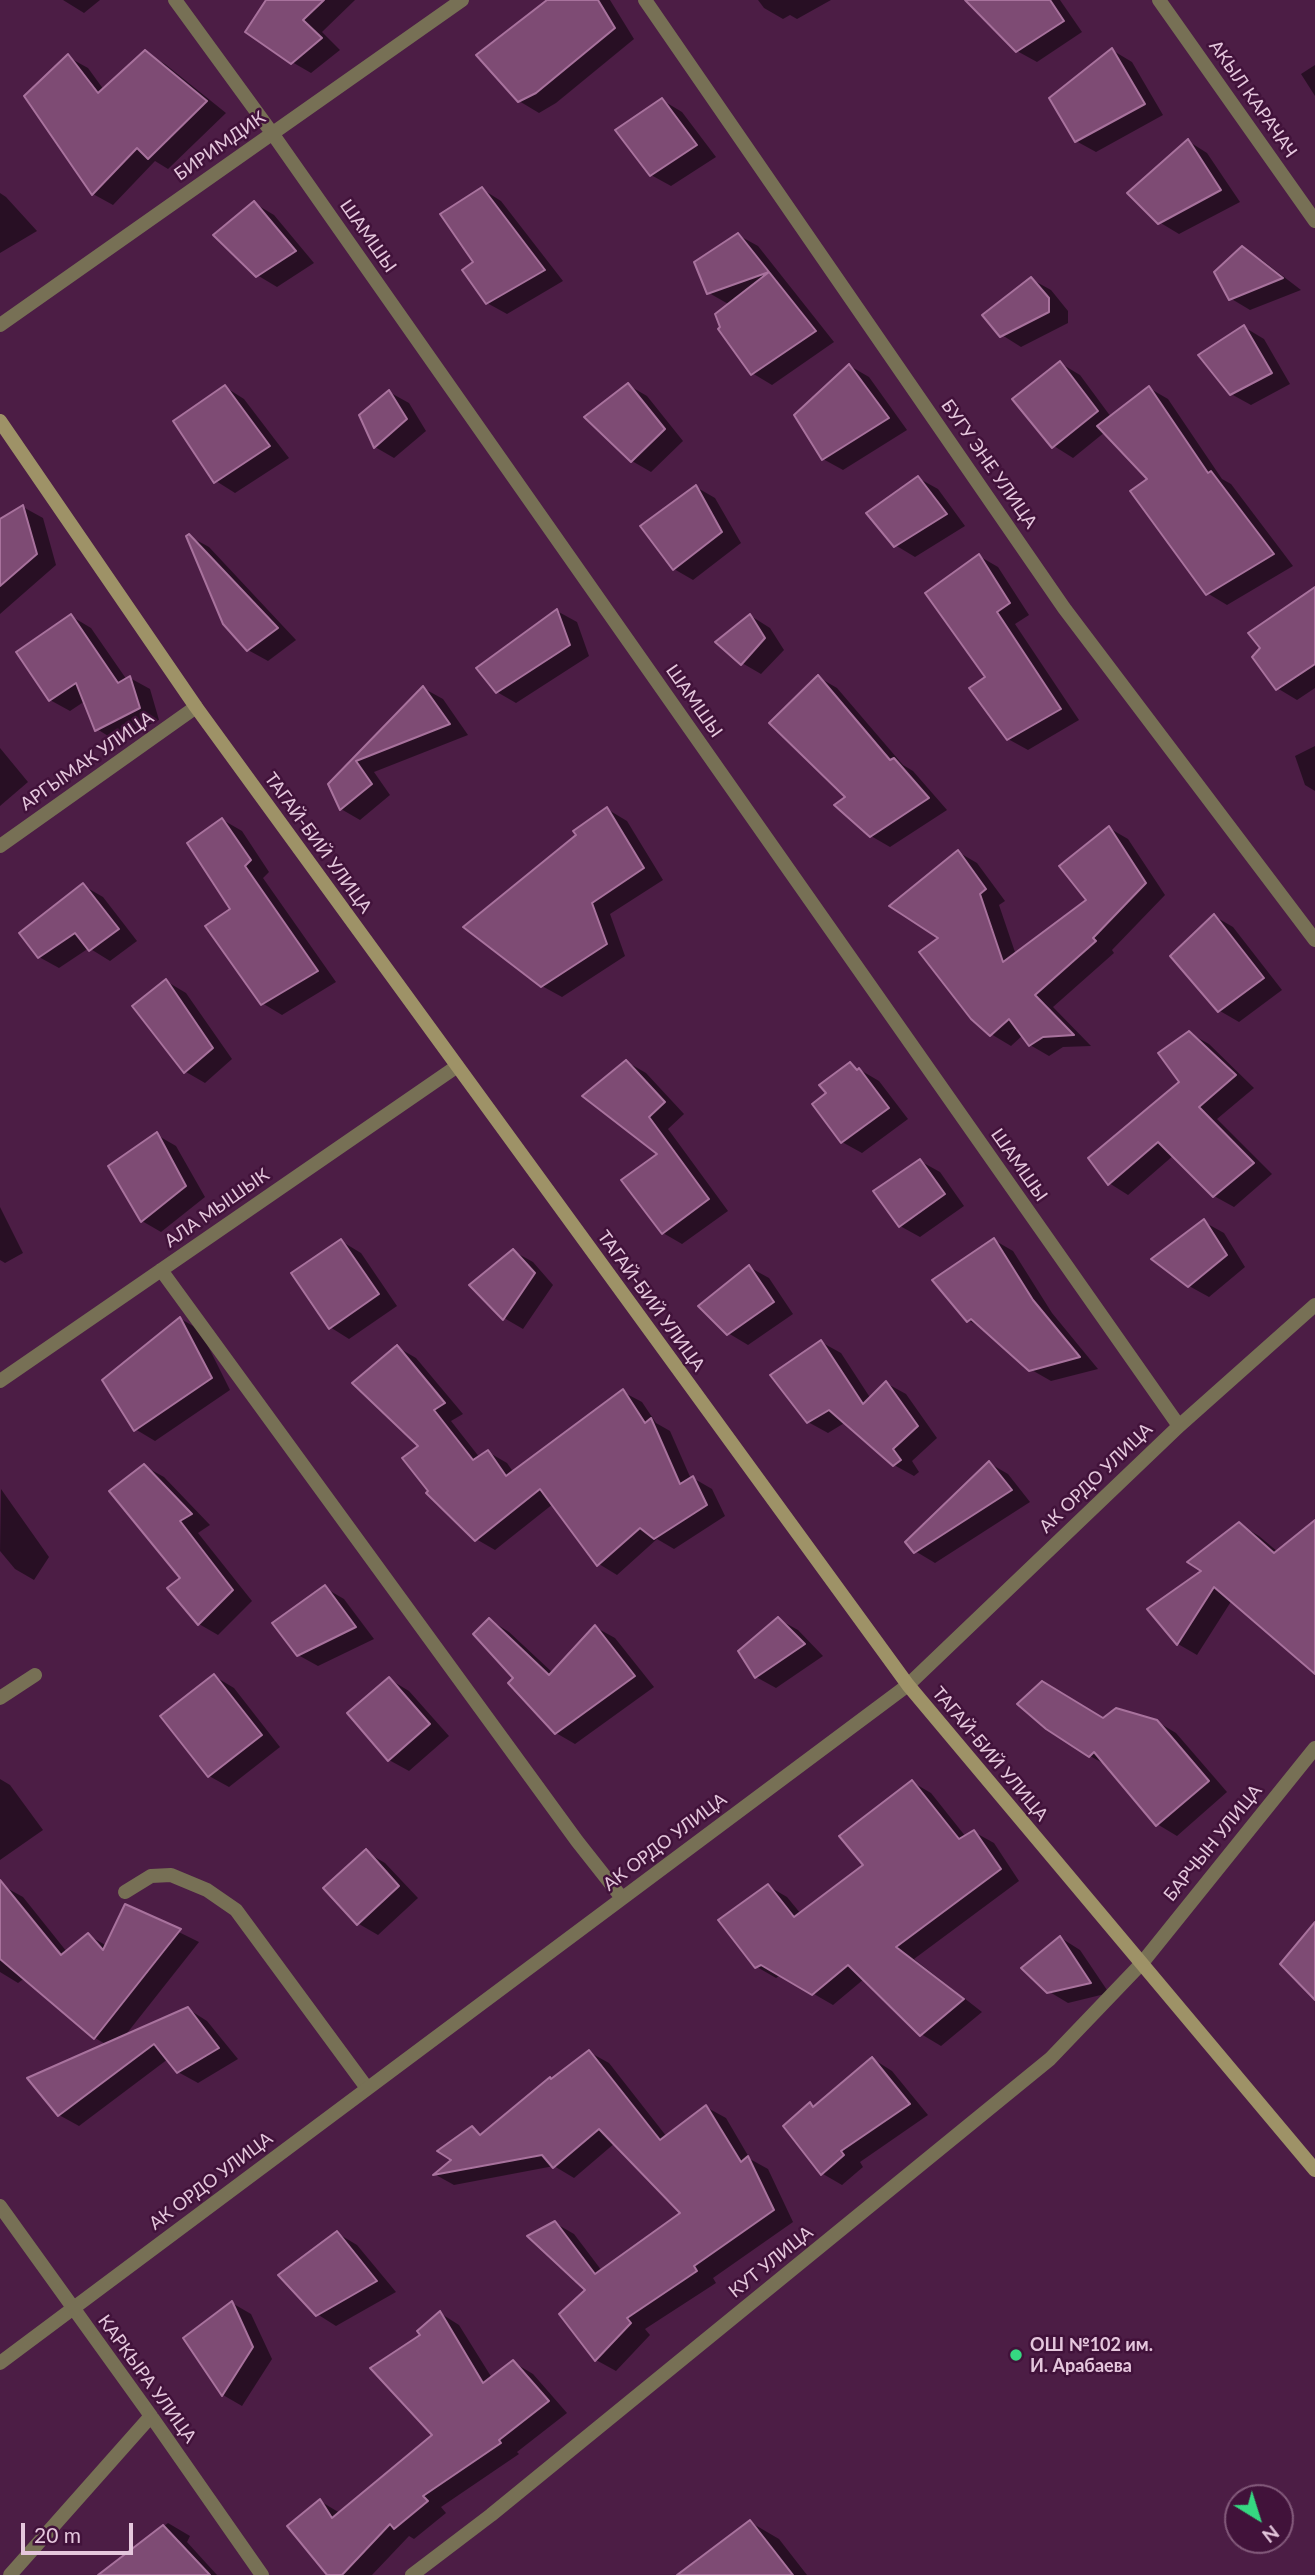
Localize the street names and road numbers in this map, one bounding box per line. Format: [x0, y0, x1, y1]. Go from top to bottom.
street label: АКЫЛ КАРАЧАЧ [1204, 36, 1302, 162]
street label: БИРИМДИК [170, 107, 270, 185]
street label: ШАМШЫ [335, 195, 401, 277]
street label: БУГУ ЭНЕ УЛИЦА [937, 396, 1041, 532]
street label: ШАМШЫ [661, 660, 727, 742]
street label: АРГЫМАК УЛИЦА [16, 707, 158, 815]
street label: ТАГАЙ-БИЙ УЛИЦА [260, 768, 376, 918]
street label: ШАМШЫ [986, 1124, 1052, 1206]
street label: АЛА МЫШЫК [161, 1164, 273, 1252]
street label: ТАГАЙ-БИЙ УЛИЦА [593, 1226, 709, 1376]
street label: АК ОРДО УЛИЦА [1035, 1419, 1157, 1537]
street label: ТАГАЙ-БИЙ УЛИЦА [928, 1682, 1052, 1826]
street label: БАРЧЫН УЛИЦА [1159, 1780, 1267, 1906]
street label: АК ОРДО УЛИЦА [599, 1789, 731, 1895]
street label: АК ОРДО УЛИЦА [145, 2128, 277, 2234]
street label: КУТ УЛИЦА [725, 2222, 817, 2302]
street label: КАРКЫРА УЛИЦА [93, 2311, 201, 2447]

